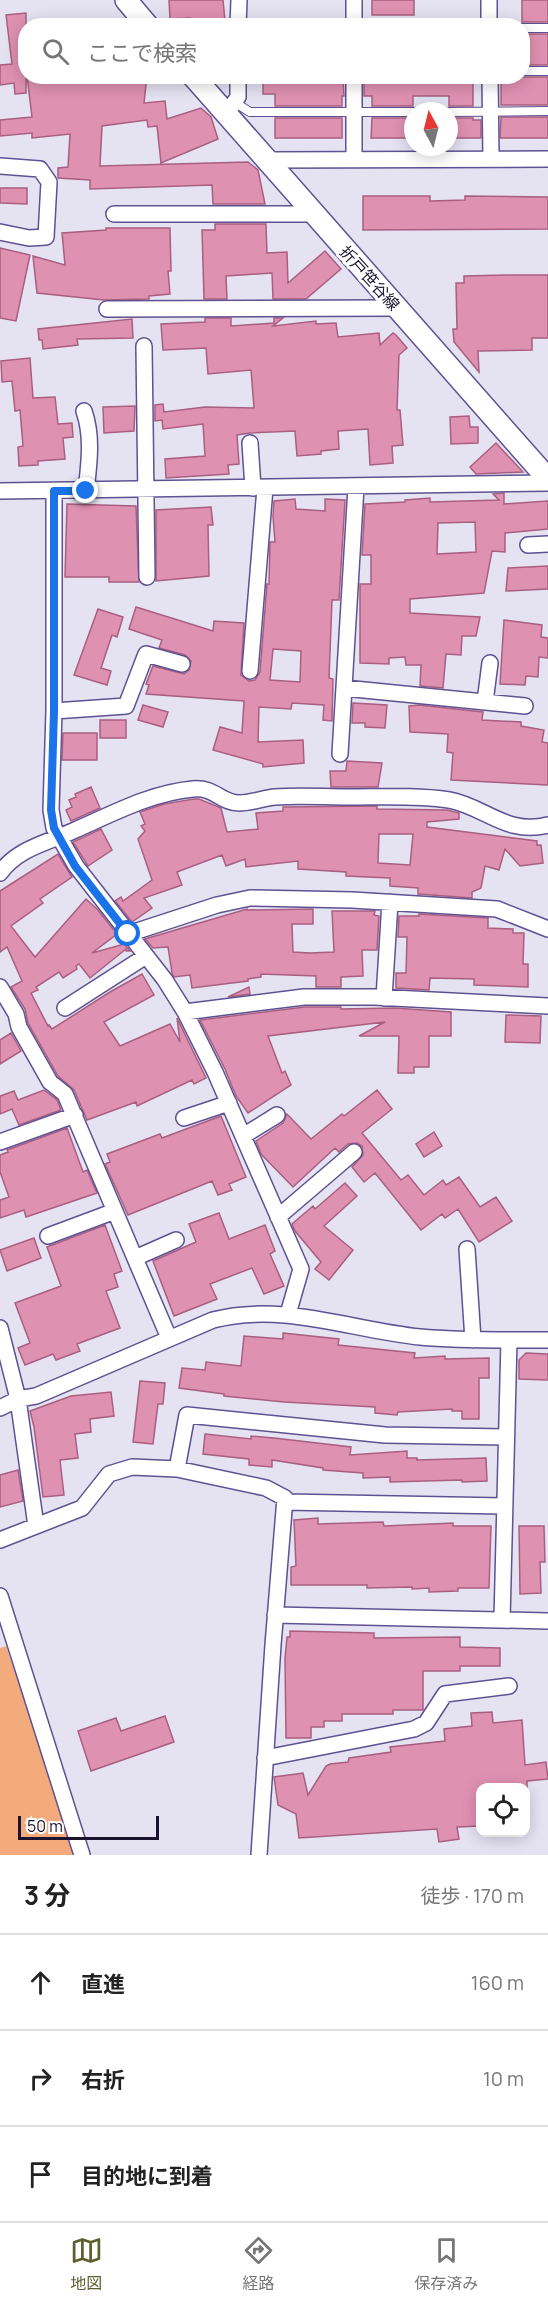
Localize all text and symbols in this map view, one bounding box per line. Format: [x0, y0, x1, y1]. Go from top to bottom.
search box [18, 18, 530, 84]
icon: search [39, 35, 72, 68]
text: ここで検索 [87, 38, 197, 68]
north arrow [404, 102, 458, 156]
street label: 折戸笹谷線 [335, 241, 405, 315]
route end [72, 477, 98, 503]
route start [114, 920, 140, 946]
map controls [476, 1783, 530, 1837]
button: locate [476, 1783, 530, 1837]
scale bar [18, 1813, 159, 1840]
text: 50 m [27, 1815, 63, 1837]
text: 3 分 [24, 1877, 70, 1913]
text: 徒歩 · 170 m [420, 1882, 524, 1909]
icon: ahead [24, 1966, 57, 1999]
text: 直進 [81, 1969, 125, 1999]
text: 160 m [471, 1969, 524, 1996]
icon: right [24, 2062, 57, 2095]
text: 右折 [81, 2065, 125, 2095]
text: 10 m [483, 2065, 524, 2092]
icon: arrive [24, 2158, 57, 2191]
text: 目的地に到着 [81, 2161, 213, 2191]
tab: 地図 [70, 2234, 103, 2294]
tab: 経路 [242, 2234, 275, 2294]
tab: 保存済み [414, 2234, 478, 2294]

